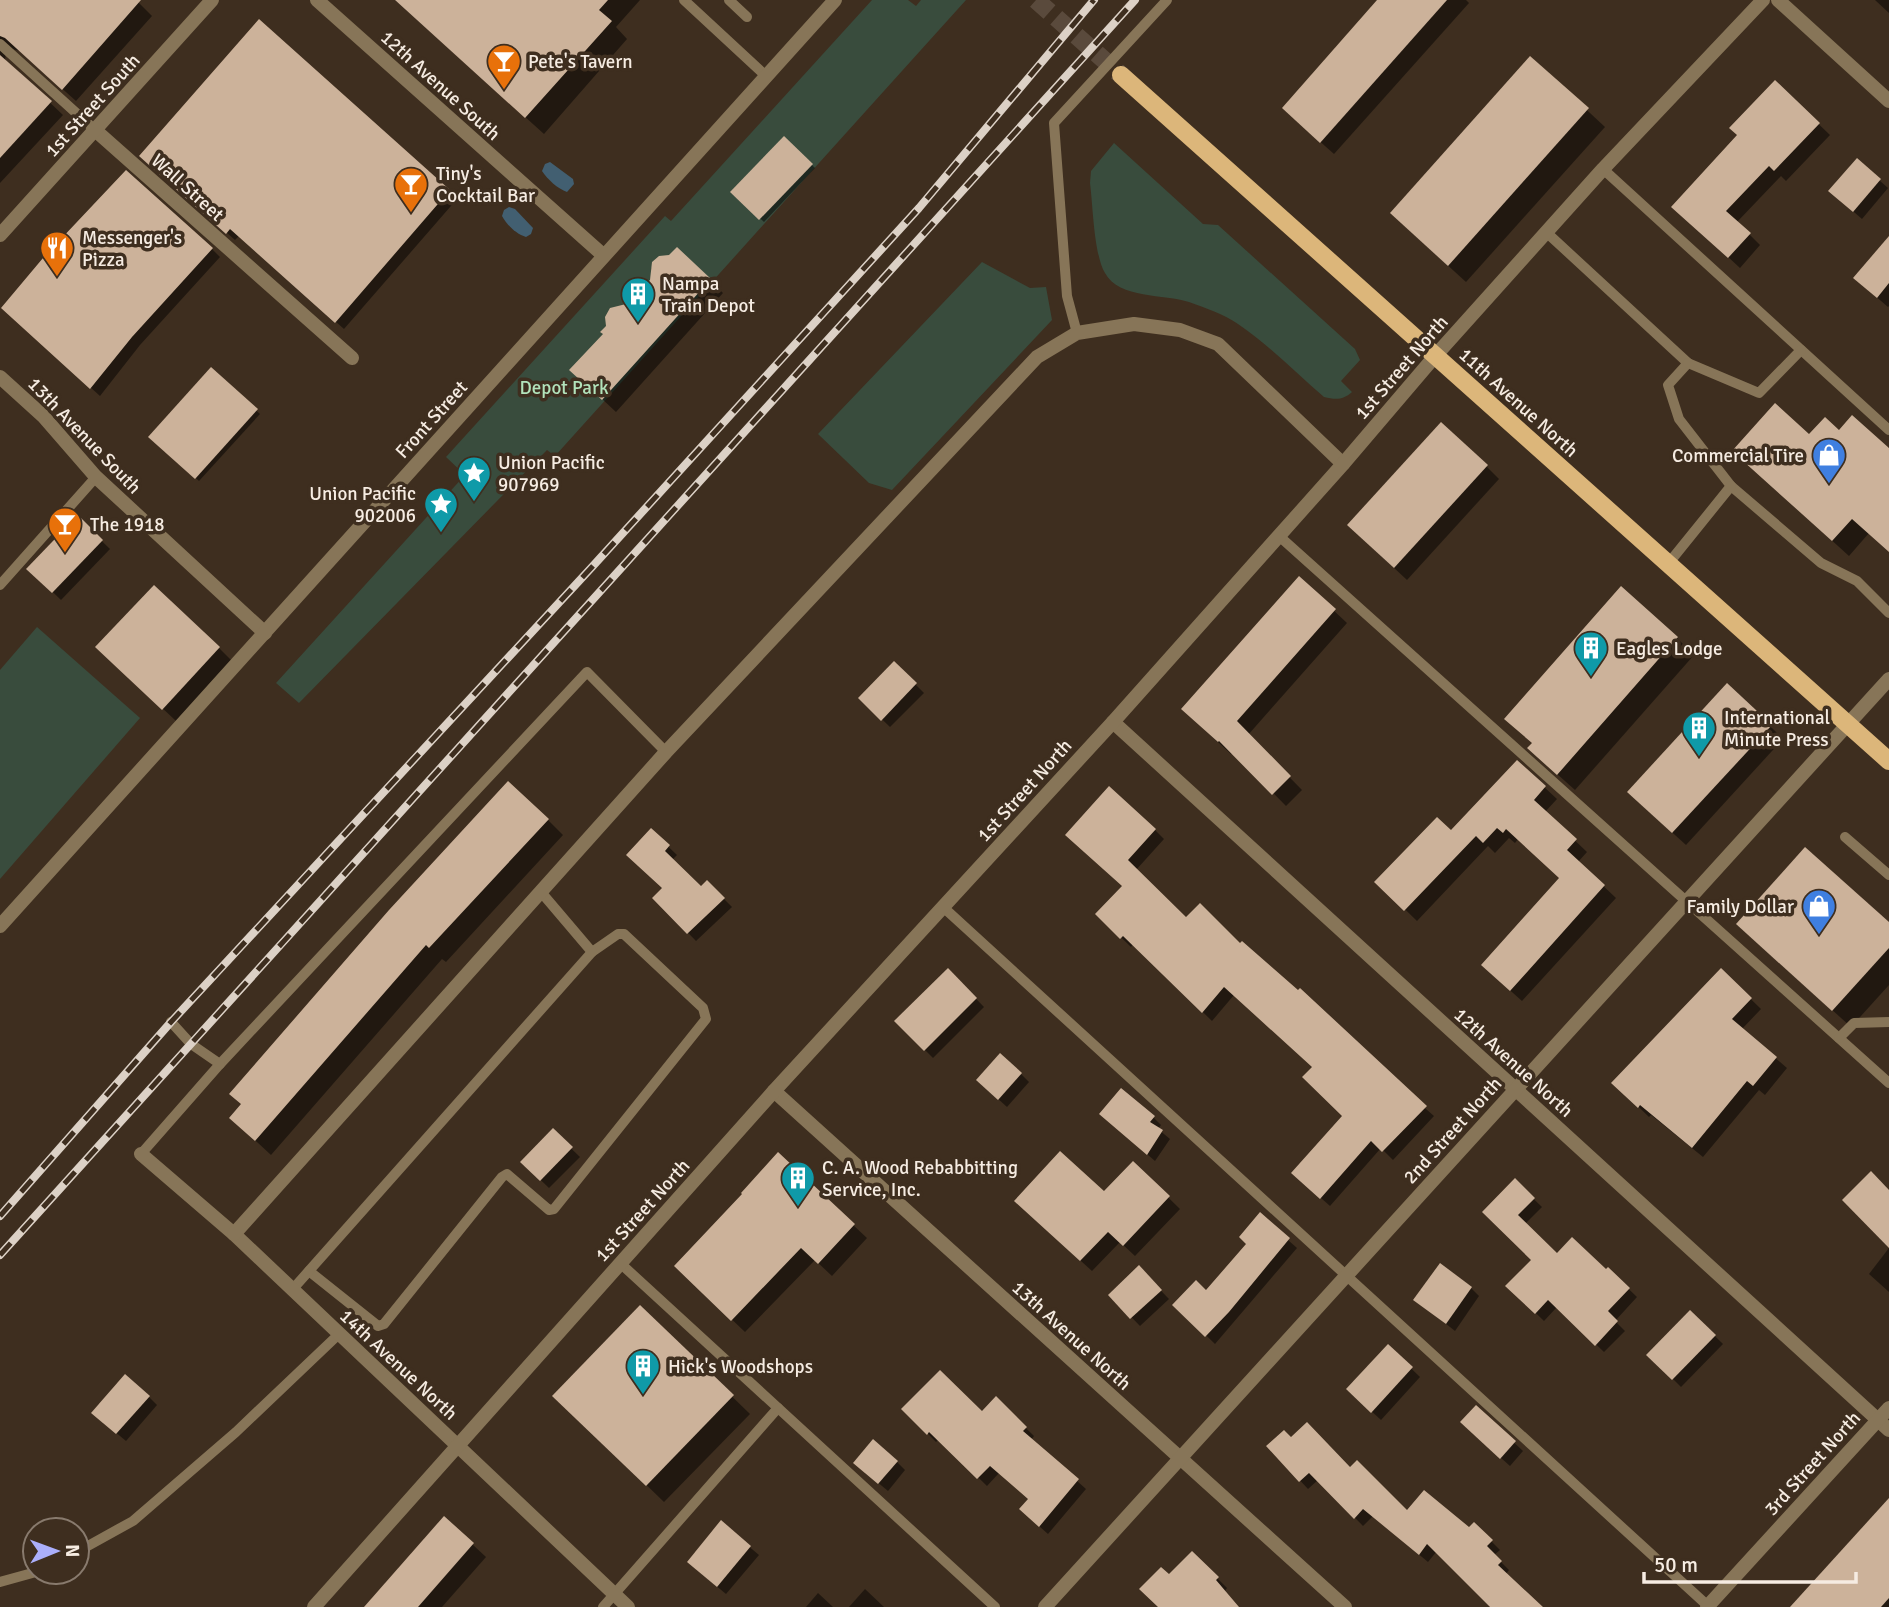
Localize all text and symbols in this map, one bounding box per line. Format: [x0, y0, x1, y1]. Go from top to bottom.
street label: 12th Avenue South [375, 26, 505, 146]
bar icon: Pete's Tavern [485, 42, 523, 91]
street label: 1st Street South [40, 49, 145, 162]
place label: Pete's Tavern [528, 50, 633, 74]
street label: Wall Street [146, 149, 229, 227]
place label: Tiny's Cocktail Bar [436, 162, 535, 208]
bar icon: Tiny's Cocktail Bar [392, 165, 430, 214]
place label: Messenger's Pizza [82, 226, 182, 272]
restaurant icon: Messenger's Pizza [38, 229, 76, 278]
place label: Nampa Train Depot [662, 272, 755, 318]
building icon: Nampa Train Depot [619, 275, 657, 324]
street label: 1st Street North [1350, 311, 1454, 425]
street label: 11th Avenue North [1454, 343, 1583, 463]
street label: 13th Avenue South [22, 372, 146, 499]
street label: Front Street [390, 375, 473, 464]
park label: Depot Park [520, 376, 609, 400]
shop icon: Commercial Tire [1810, 436, 1848, 485]
place label: Commercial Tire [1672, 444, 1804, 468]
place label: Union Pacific 907969 [498, 451, 605, 497]
place icon: Union Pacific 907969 [455, 454, 493, 503]
place label: Union Pacific 902006 [309, 482, 416, 528]
place icon: Union Pacific 902006 [422, 485, 460, 534]
bar icon: The 1918 [46, 505, 84, 554]
place label: The 1918 [90, 513, 164, 537]
building icon: Eagles Lodge [1572, 629, 1610, 678]
place label: Eagles Lodge [1616, 637, 1723, 661]
place label: International Minute Press [1724, 706, 1830, 752]
building icon: International Minute Press [1680, 709, 1718, 758]
street label: 1st Street North [972, 734, 1077, 847]
shop icon: Family Dollar [1800, 887, 1838, 936]
place label: Family Dollar [1687, 895, 1794, 919]
street label: 12th Avenue North [1449, 1003, 1578, 1123]
street label: 2nd Street North [1398, 1072, 1507, 1189]
street label: 1st Street North [590, 1154, 695, 1267]
place label: C. A. Wood Rebabbitting Service, Inc. [822, 1156, 1018, 1202]
building icon: C. A. Wood Rebabbitting Service, Inc. [779, 1159, 817, 1208]
street label: 13th Avenue North [1007, 1276, 1136, 1396]
street label: 14th Avenue North [334, 1304, 462, 1426]
building icon: Hick's Woodshops [624, 1347, 662, 1396]
place label: Hick's Woodshops [668, 1355, 813, 1379]
street label: 3rd Street North [1760, 1407, 1866, 1521]
north arrow [21, 1516, 91, 1586]
scale bar [1644, 1540, 1856, 1584]
text: N [60, 1544, 84, 1558]
text: 50 m [1654, 1552, 1698, 1578]

